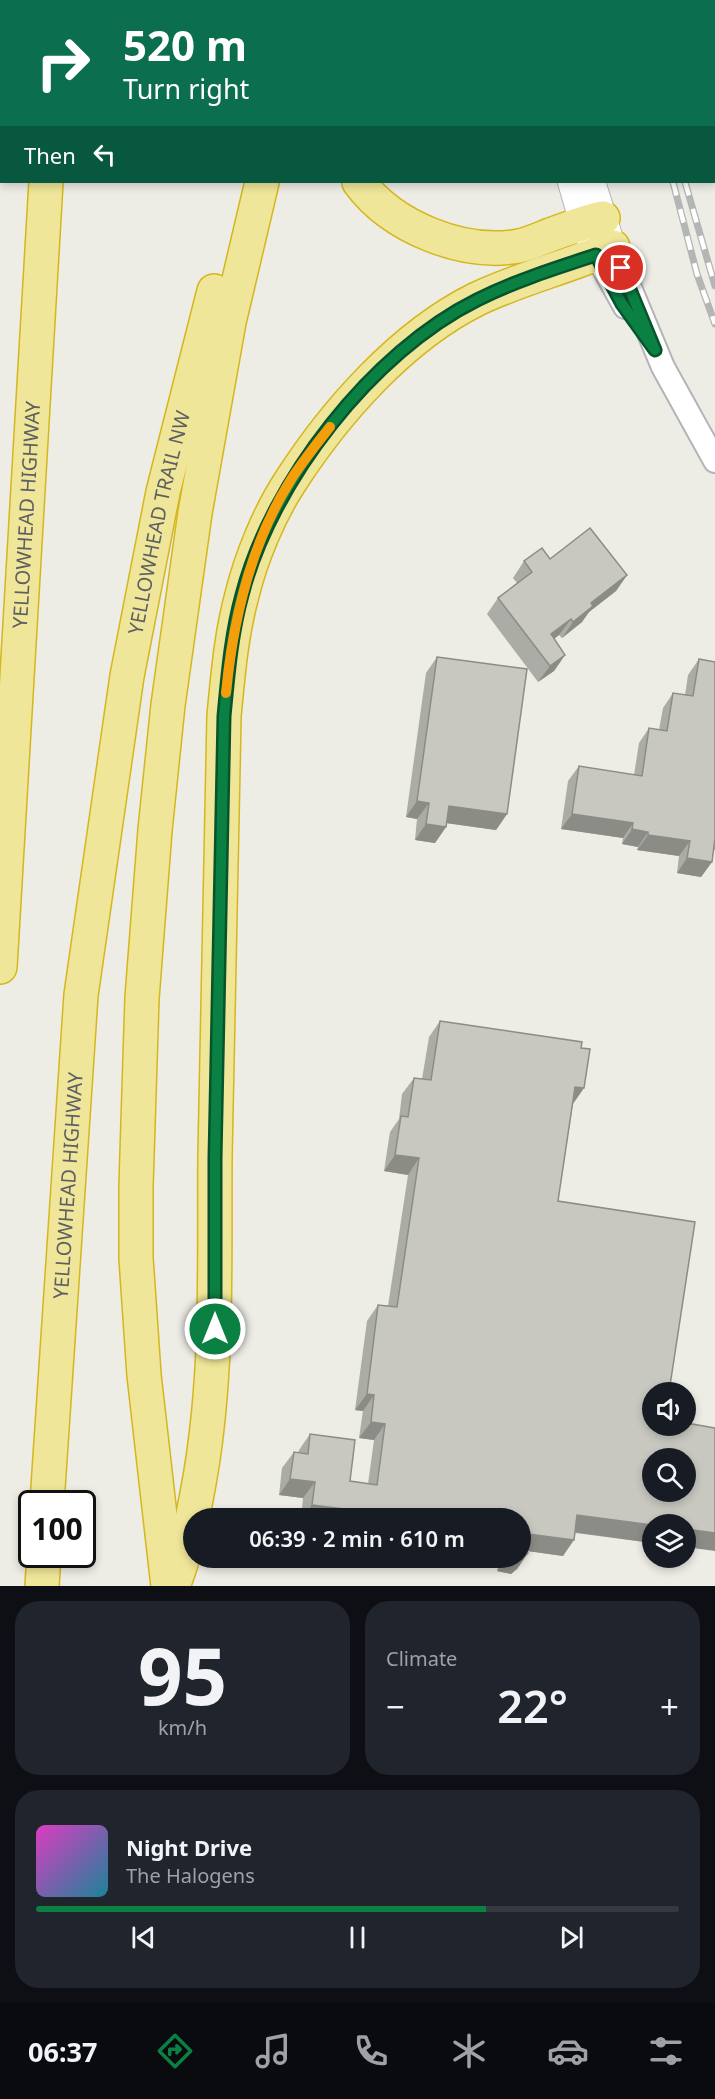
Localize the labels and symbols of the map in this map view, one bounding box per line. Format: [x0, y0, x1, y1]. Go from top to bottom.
pin [595, 242, 646, 293]
street label: YELLOWHEAD HIGHWAY [6, 400, 46, 629]
street label: YELLOWHEAD TRAIL NW [121, 408, 196, 637]
street label: YELLOWHEAD HIGHWAY [47, 1071, 89, 1300]
position arrow [183, 1297, 247, 1361]
speed limit sign: 100 [18, 1490, 96, 1568]

